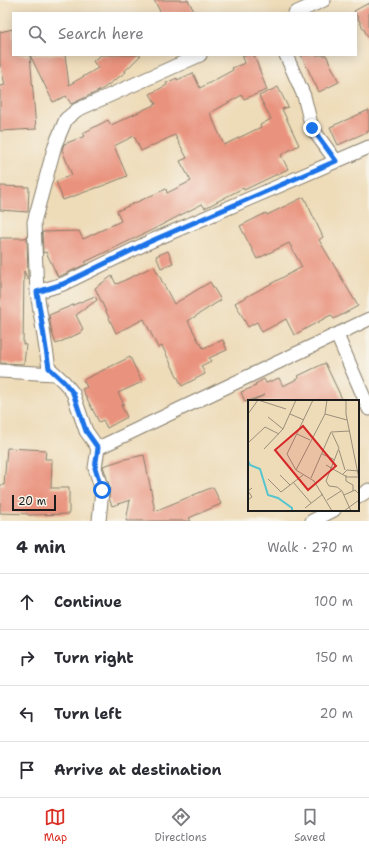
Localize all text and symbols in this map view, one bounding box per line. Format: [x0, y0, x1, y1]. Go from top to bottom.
search box [12, 12, 357, 56]
icon: search [26, 23, 48, 45]
text: Search here [58, 24, 144, 44]
route end [303, 119, 321, 137]
inset map [248, 400, 359, 511]
route start [93, 481, 111, 499]
scale bar [12, 493, 56, 512]
text: 20 m [18, 494, 46, 509]
text: 4 min [16, 536, 66, 558]
text: Walk · 270 m [267, 539, 353, 556]
icon: ahead [16, 591, 38, 613]
text: Continue [54, 592, 122, 612]
text: 100 m [314, 593, 353, 610]
icon: right [16, 647, 38, 669]
text: Turn right [54, 648, 134, 668]
text: 150 m [315, 649, 353, 666]
icon: left [16, 703, 38, 725]
text: Turn left [54, 704, 122, 724]
text: 20 m [320, 705, 353, 722]
icon: arrive [16, 759, 38, 781]
text: Arrive at destination [54, 760, 222, 780]
tab: Map [44, 806, 67, 845]
tab: Directions [154, 806, 207, 845]
tab: Saved [294, 806, 325, 845]

